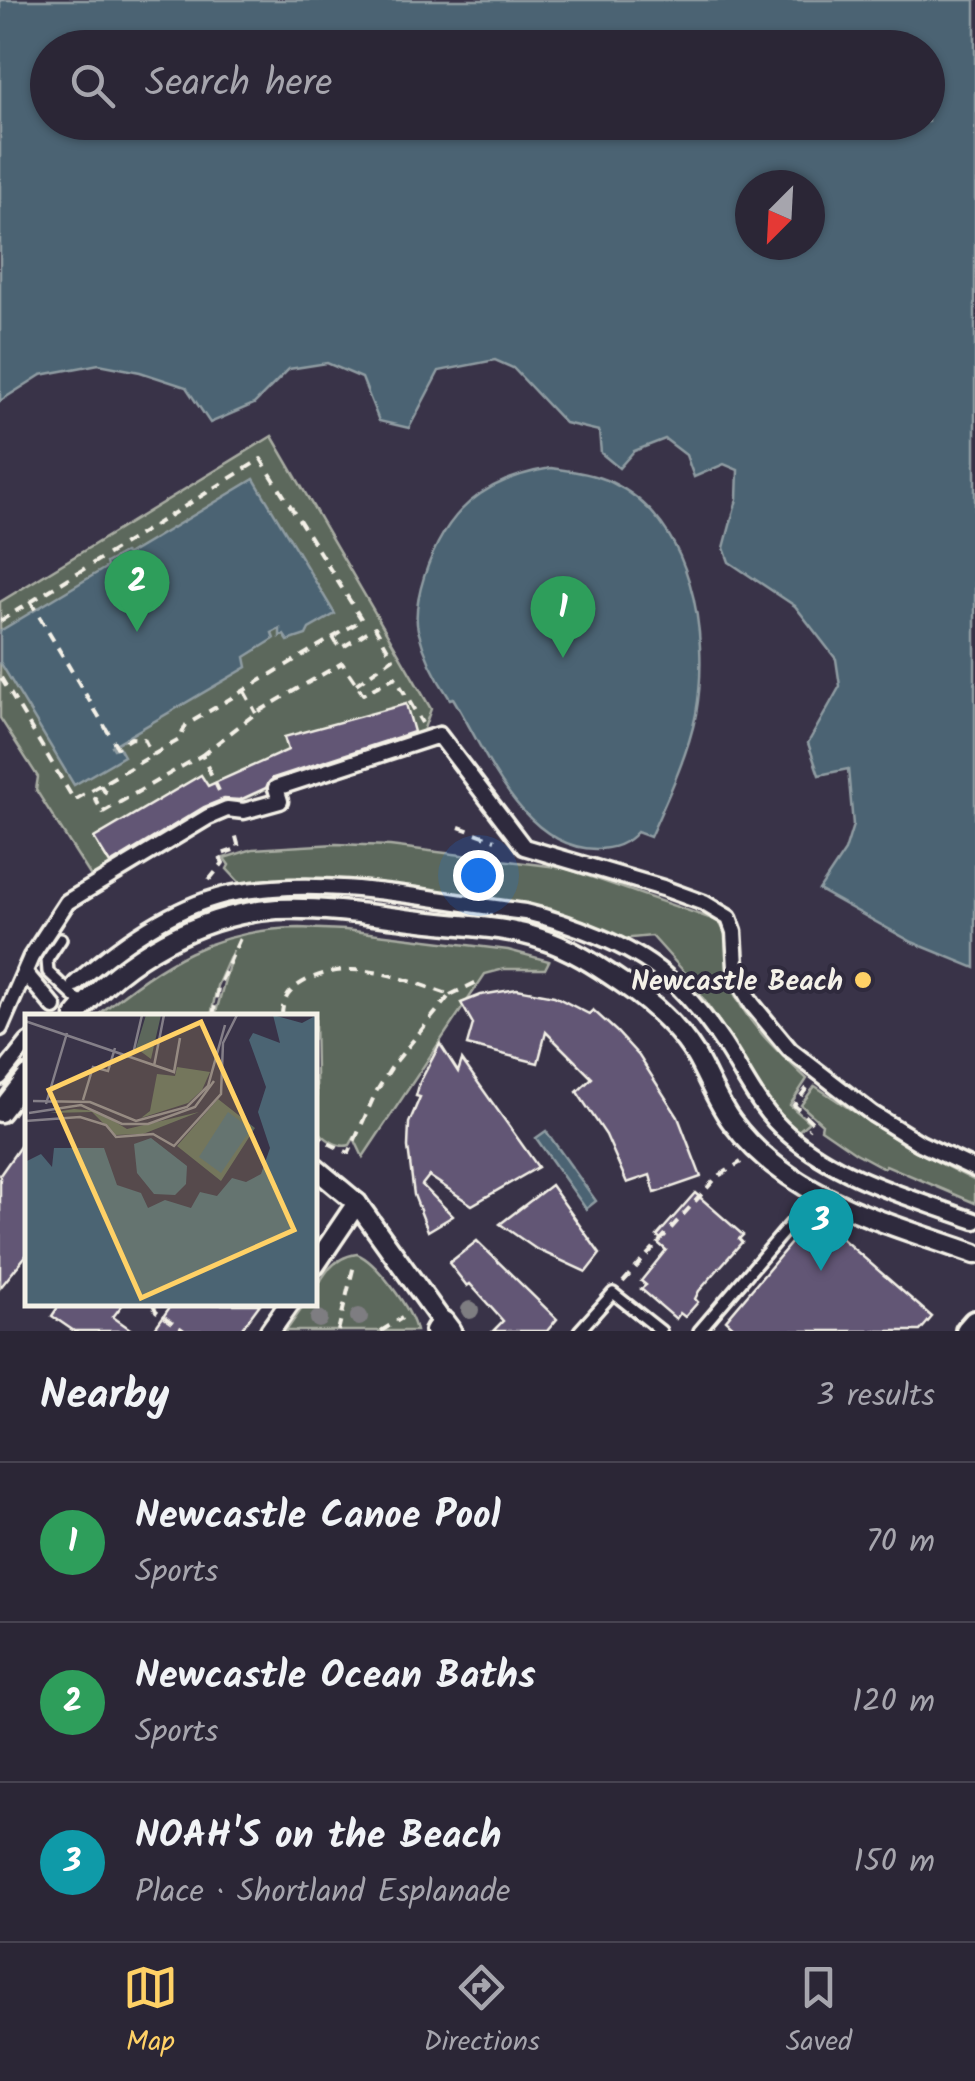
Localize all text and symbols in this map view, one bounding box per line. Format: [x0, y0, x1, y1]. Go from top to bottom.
search box [30, 30, 945, 140]
text: Search here [145, 55, 332, 115]
icon: search [65, 58, 120, 113]
north arrow [735, 170, 825, 260]
pin: 2 [104, 550, 170, 632]
pin: 1 [530, 576, 596, 658]
your location [453, 850, 504, 901]
place label: Newcastle Beach [631, 960, 843, 1005]
marker: Newcastle Beach [852, 969, 874, 991]
inset map [25, 1014, 318, 1306]
pin: 3 [788, 1188, 854, 1271]
text: Nearby [40, 1363, 169, 1430]
text: 3 results [816, 1371, 935, 1422]
text: Newcastle Canoe Pool [135, 1487, 501, 1547]
text: 1 [68, 1517, 77, 1568]
text: 70 m [866, 1517, 935, 1568]
text: Sports [135, 1547, 218, 1598]
text: Newcastle Ocean Baths [135, 1647, 536, 1707]
text: 2 [63, 1677, 82, 1728]
text: 120 m [852, 1677, 935, 1728]
text: Sports [135, 1707, 218, 1758]
text: NOAH'S on the Beach [135, 1807, 501, 1867]
text: 3 [64, 1837, 81, 1888]
text: 150 m [853, 1837, 935, 1888]
text: Place · Shortland Esplanade [135, 1867, 510, 1918]
tab: Map [123, 1960, 178, 2065]
tab: Directions [424, 1960, 540, 2065]
tab: Saved [786, 1960, 852, 2065]

